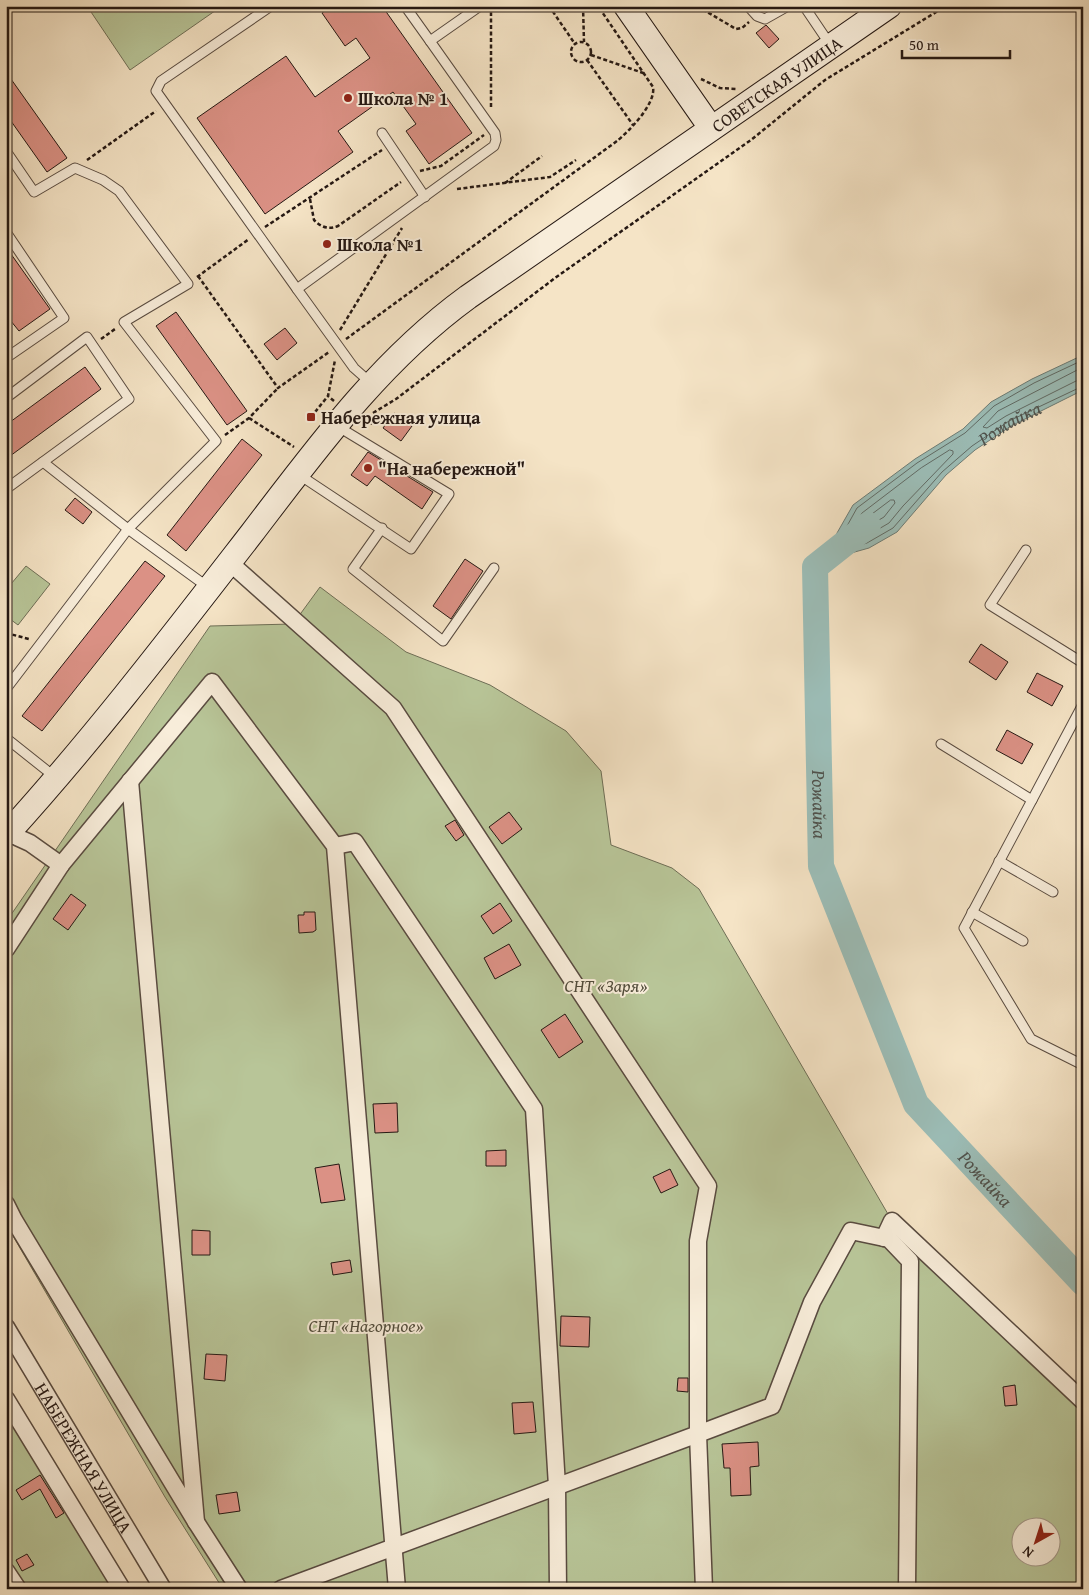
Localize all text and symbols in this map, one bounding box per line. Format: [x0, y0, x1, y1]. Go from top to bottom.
scale bar [902, 28, 1009, 60]
street label: СОВЕТСКАЯ УЛИЦА [706, 29, 847, 139]
text: 50 m [909, 34, 940, 55]
place label: Школа № 1 [358, 85, 448, 112]
marker: Школа № 1 [342, 92, 354, 104]
place label: Школа №1 [337, 231, 423, 258]
marker: Школа №1 [321, 238, 333, 250]
water label: Рожайка [971, 394, 1046, 453]
place label: Набережная улица [321, 404, 481, 431]
marker: Набережная улица [305, 411, 317, 423]
place label: "На набережной" [378, 455, 525, 482]
marker: "На набережной" [362, 462, 374, 474]
water label: Рожайка [805, 769, 834, 839]
park label: СНТ «Заря» [565, 972, 647, 999]
water label: Рожайка [951, 1143, 1020, 1214]
park label: СНТ «Нагорное» [308, 1312, 424, 1339]
street label: НАБЕРЕЖНАЯ УЛИЦА [28, 1377, 140, 1538]
north arrow [1012, 1518, 1062, 1568]
text: N [1017, 1541, 1038, 1563]

